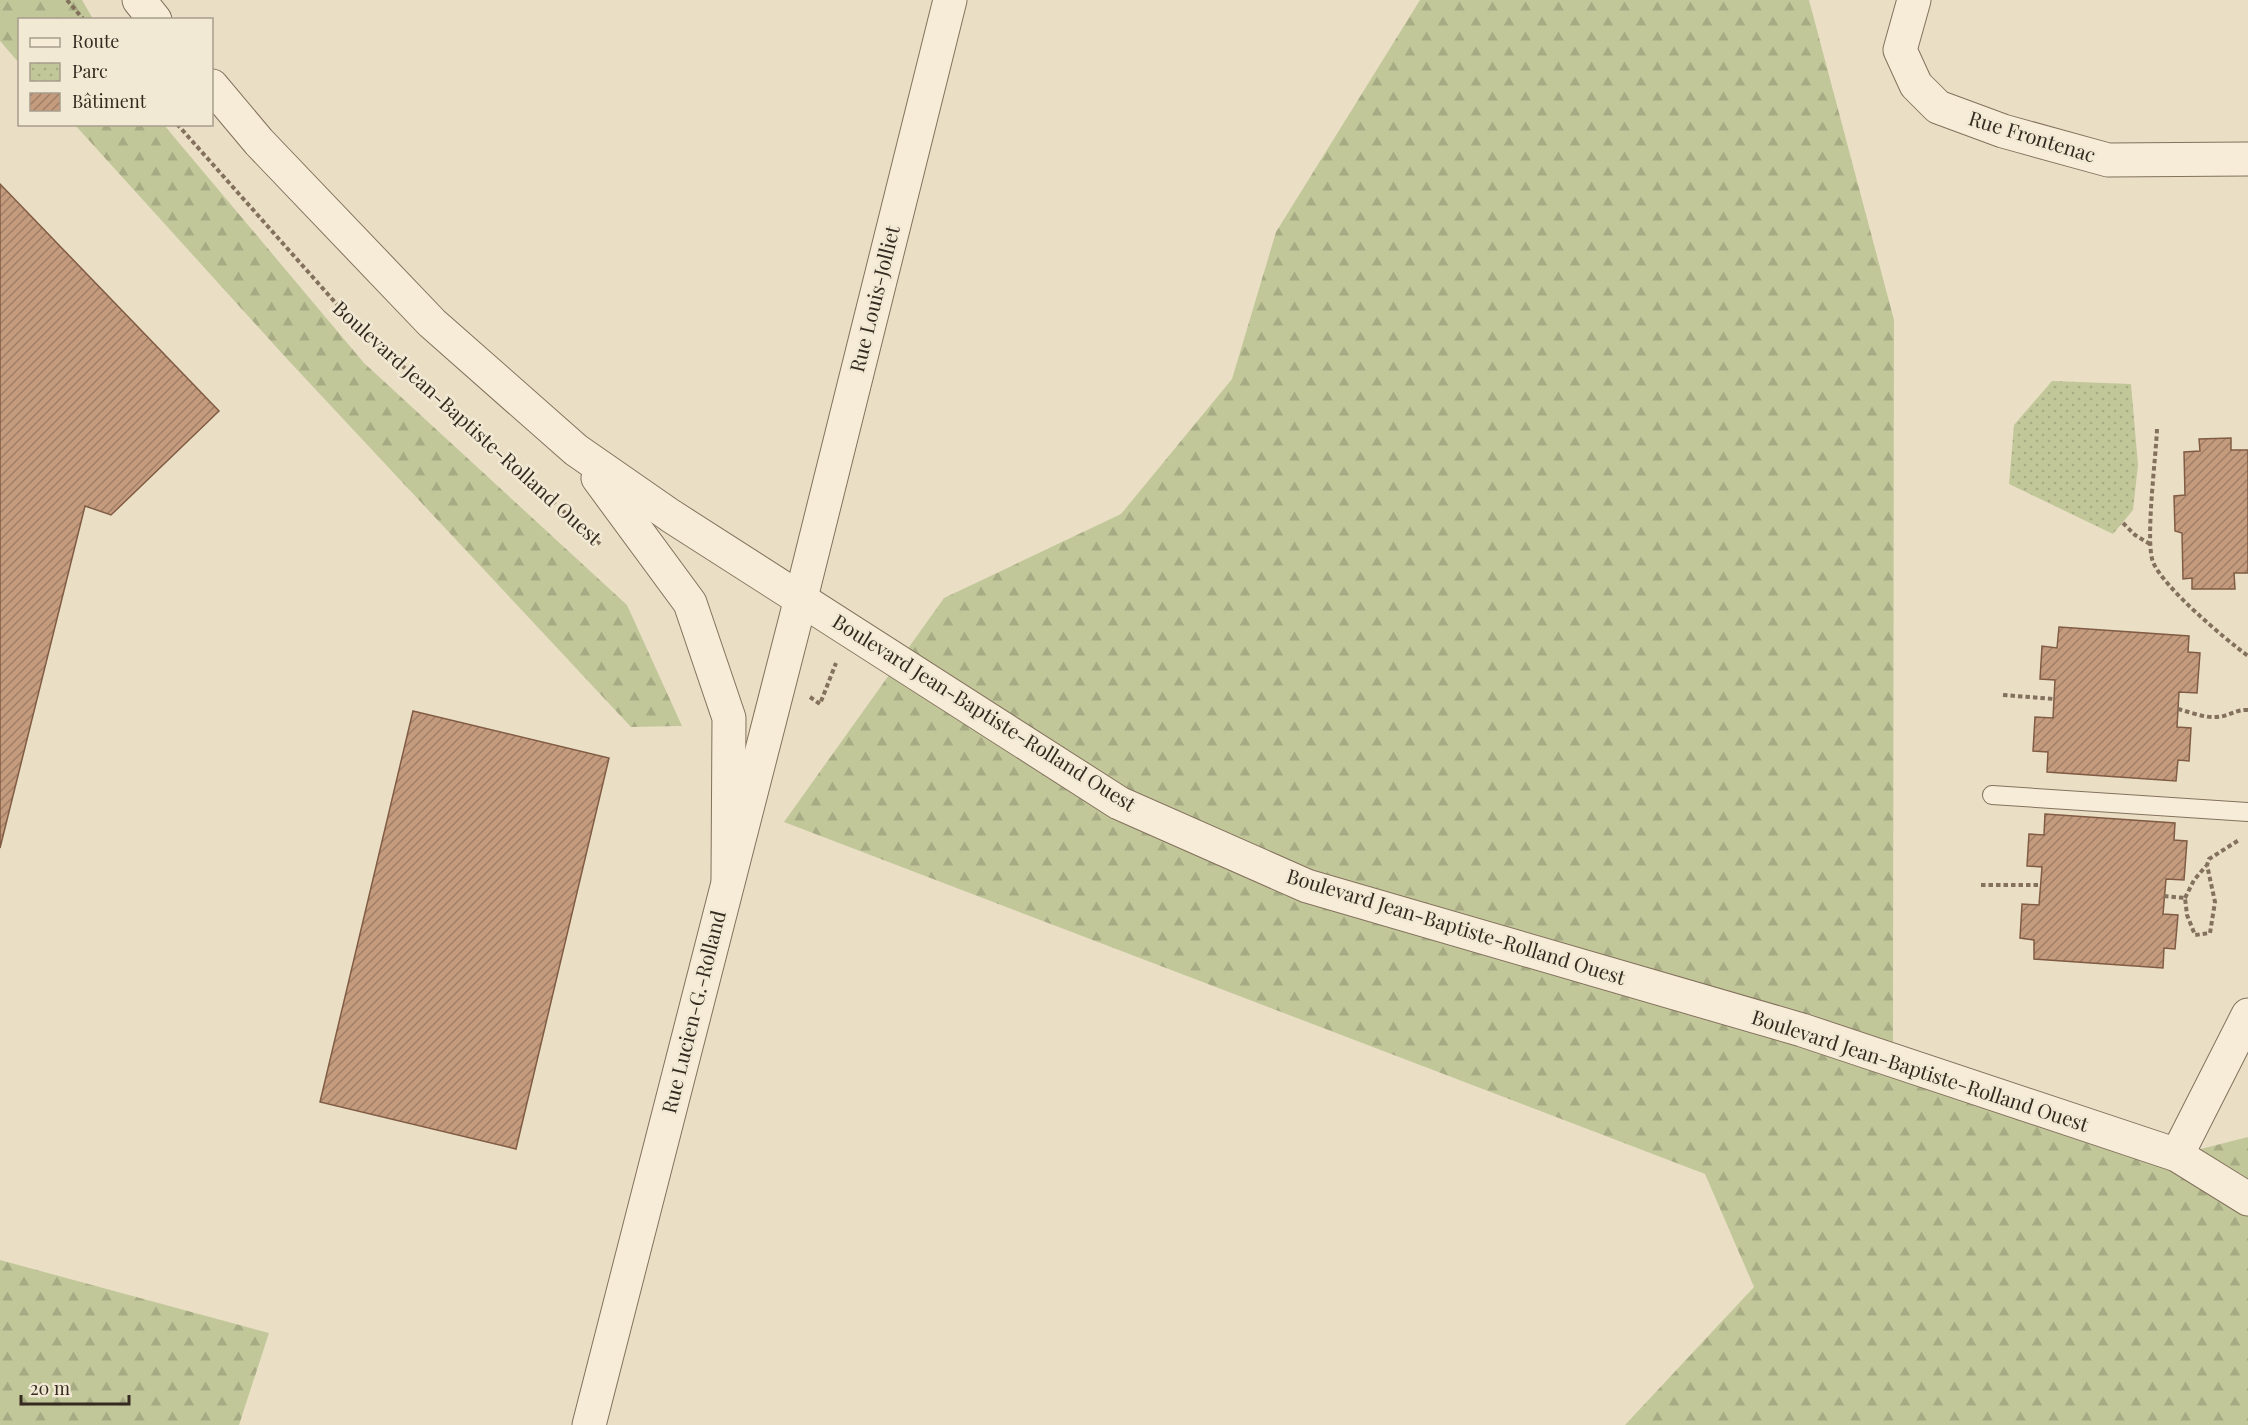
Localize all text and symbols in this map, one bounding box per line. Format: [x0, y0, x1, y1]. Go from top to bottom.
legend [18, 18, 213, 126]
text: Route [72, 29, 119, 53]
text: Parc [72, 59, 108, 83]
text: Bâtiment [72, 89, 147, 113]
street label: Rue Frontenac [1966, 103, 2099, 168]
street label: Rue Louis-Jolliet [842, 222, 905, 375]
street label: Boulevard Jean-Baptiste-Rolland Ouest [328, 294, 609, 550]
street label: Boulevard Jean-Baptiste-Rolland Ouest [828, 607, 1142, 817]
street label: Boulevard Jean-Baptiste-Rolland Ouest [1284, 861, 1630, 990]
street label: Rue Lucien-G.-Rolland [654, 907, 731, 1116]
street label: Boulevard Jean-Baptiste-Rolland Ouest [1749, 1002, 2093, 1137]
scale bar [21, 1368, 129, 1406]
text: 20 m [30, 1376, 70, 1400]

